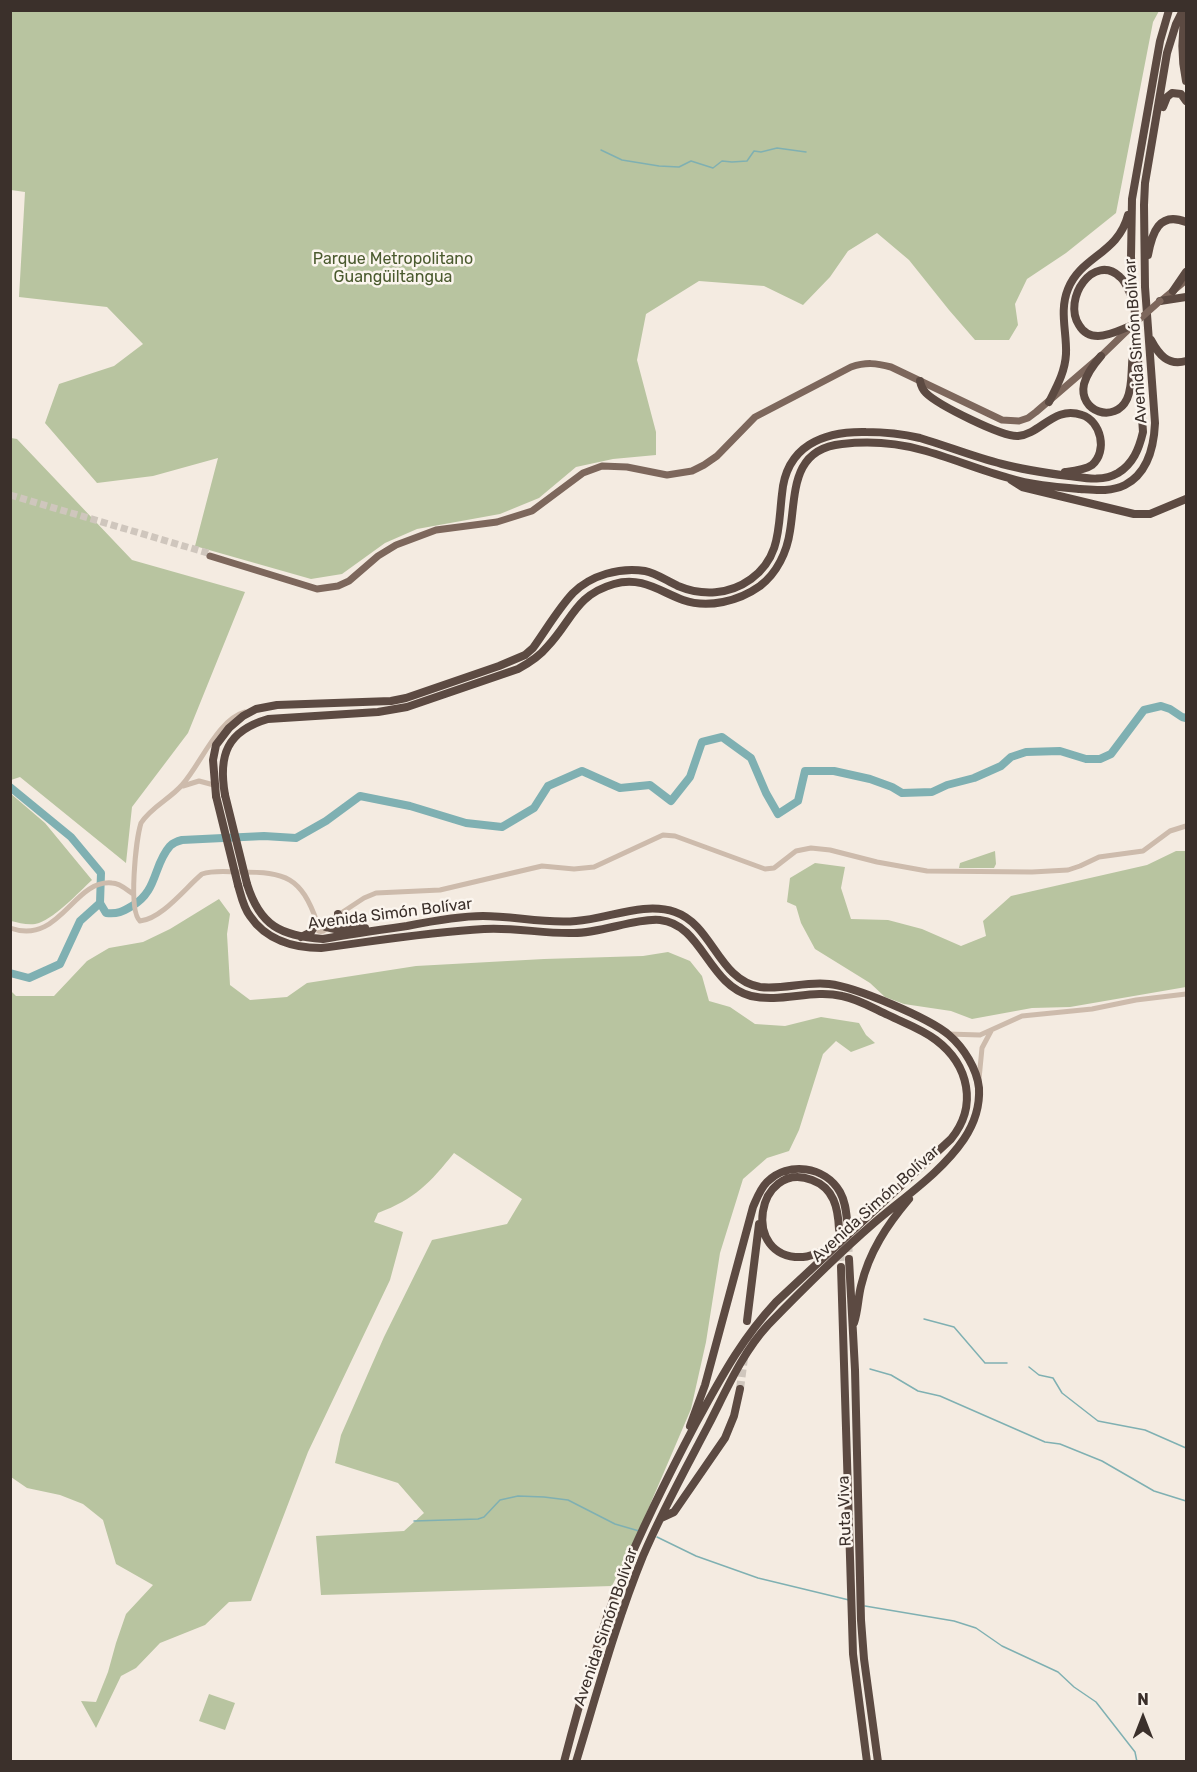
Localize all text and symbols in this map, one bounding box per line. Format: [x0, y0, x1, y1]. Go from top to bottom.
park label: Parque Metropolitano Guangüiltangua [313, 249, 473, 287]
street label: Avenida Simón Bolívar [1121, 258, 1151, 424]
street label: Avenida Simón Bolívar [307, 894, 473, 934]
street label: Avenida Simón Bolívar [808, 1141, 944, 1267]
street label: Ruta Viva [834, 1475, 856, 1547]
street label: Avenida Simón Bolívar [570, 1546, 642, 1708]
north arrow [1113, 1688, 1173, 1748]
text: N [1137, 1690, 1149, 1709]

